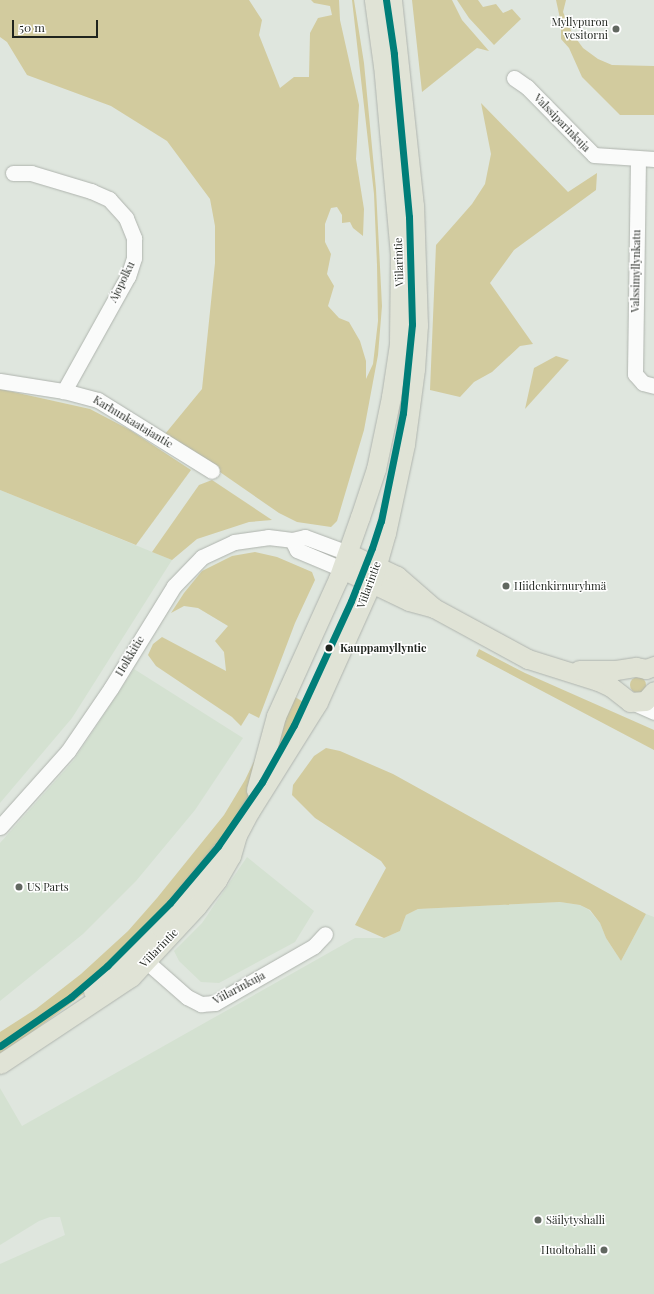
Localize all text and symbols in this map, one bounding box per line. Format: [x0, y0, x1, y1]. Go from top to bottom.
scale bar [14, 12, 100, 38]
place label: Myllypuron vesitorni [551, 16, 608, 42]
text: 50 m [19, 19, 45, 35]
marker: Myllypuron vesitorni [611, 24, 621, 34]
street label: Valssiparinkuja [531, 91, 593, 155]
street label: Valssimyllynkatu [629, 229, 643, 313]
street label: Viilarintie [392, 237, 406, 287]
street label: Ajopolku [106, 259, 138, 305]
street label: Karhunkaatajantie [91, 393, 175, 451]
street label: Viilarintie [354, 560, 384, 610]
place label: Hiidenkirnuryhmä [514, 579, 606, 593]
marker: Hiidenkirnuryhmä [501, 581, 511, 591]
street label: Holkkitie [113, 633, 147, 679]
marker: Kauppamyllyntie [322, 641, 336, 655]
place label: Kauppamyllyntie [340, 641, 427, 655]
place label: US Parts [27, 880, 69, 894]
marker: US Parts [14, 882, 24, 892]
street label: Viilarintie [137, 926, 181, 970]
street label: Viilarinkuja [211, 969, 267, 1007]
place label: Säilytyshalli [546, 1213, 605, 1227]
marker: Säilytyshalli [533, 1215, 543, 1225]
place label: Huoltohalli [541, 1243, 596, 1257]
marker: Huoltohalli [599, 1245, 609, 1255]

